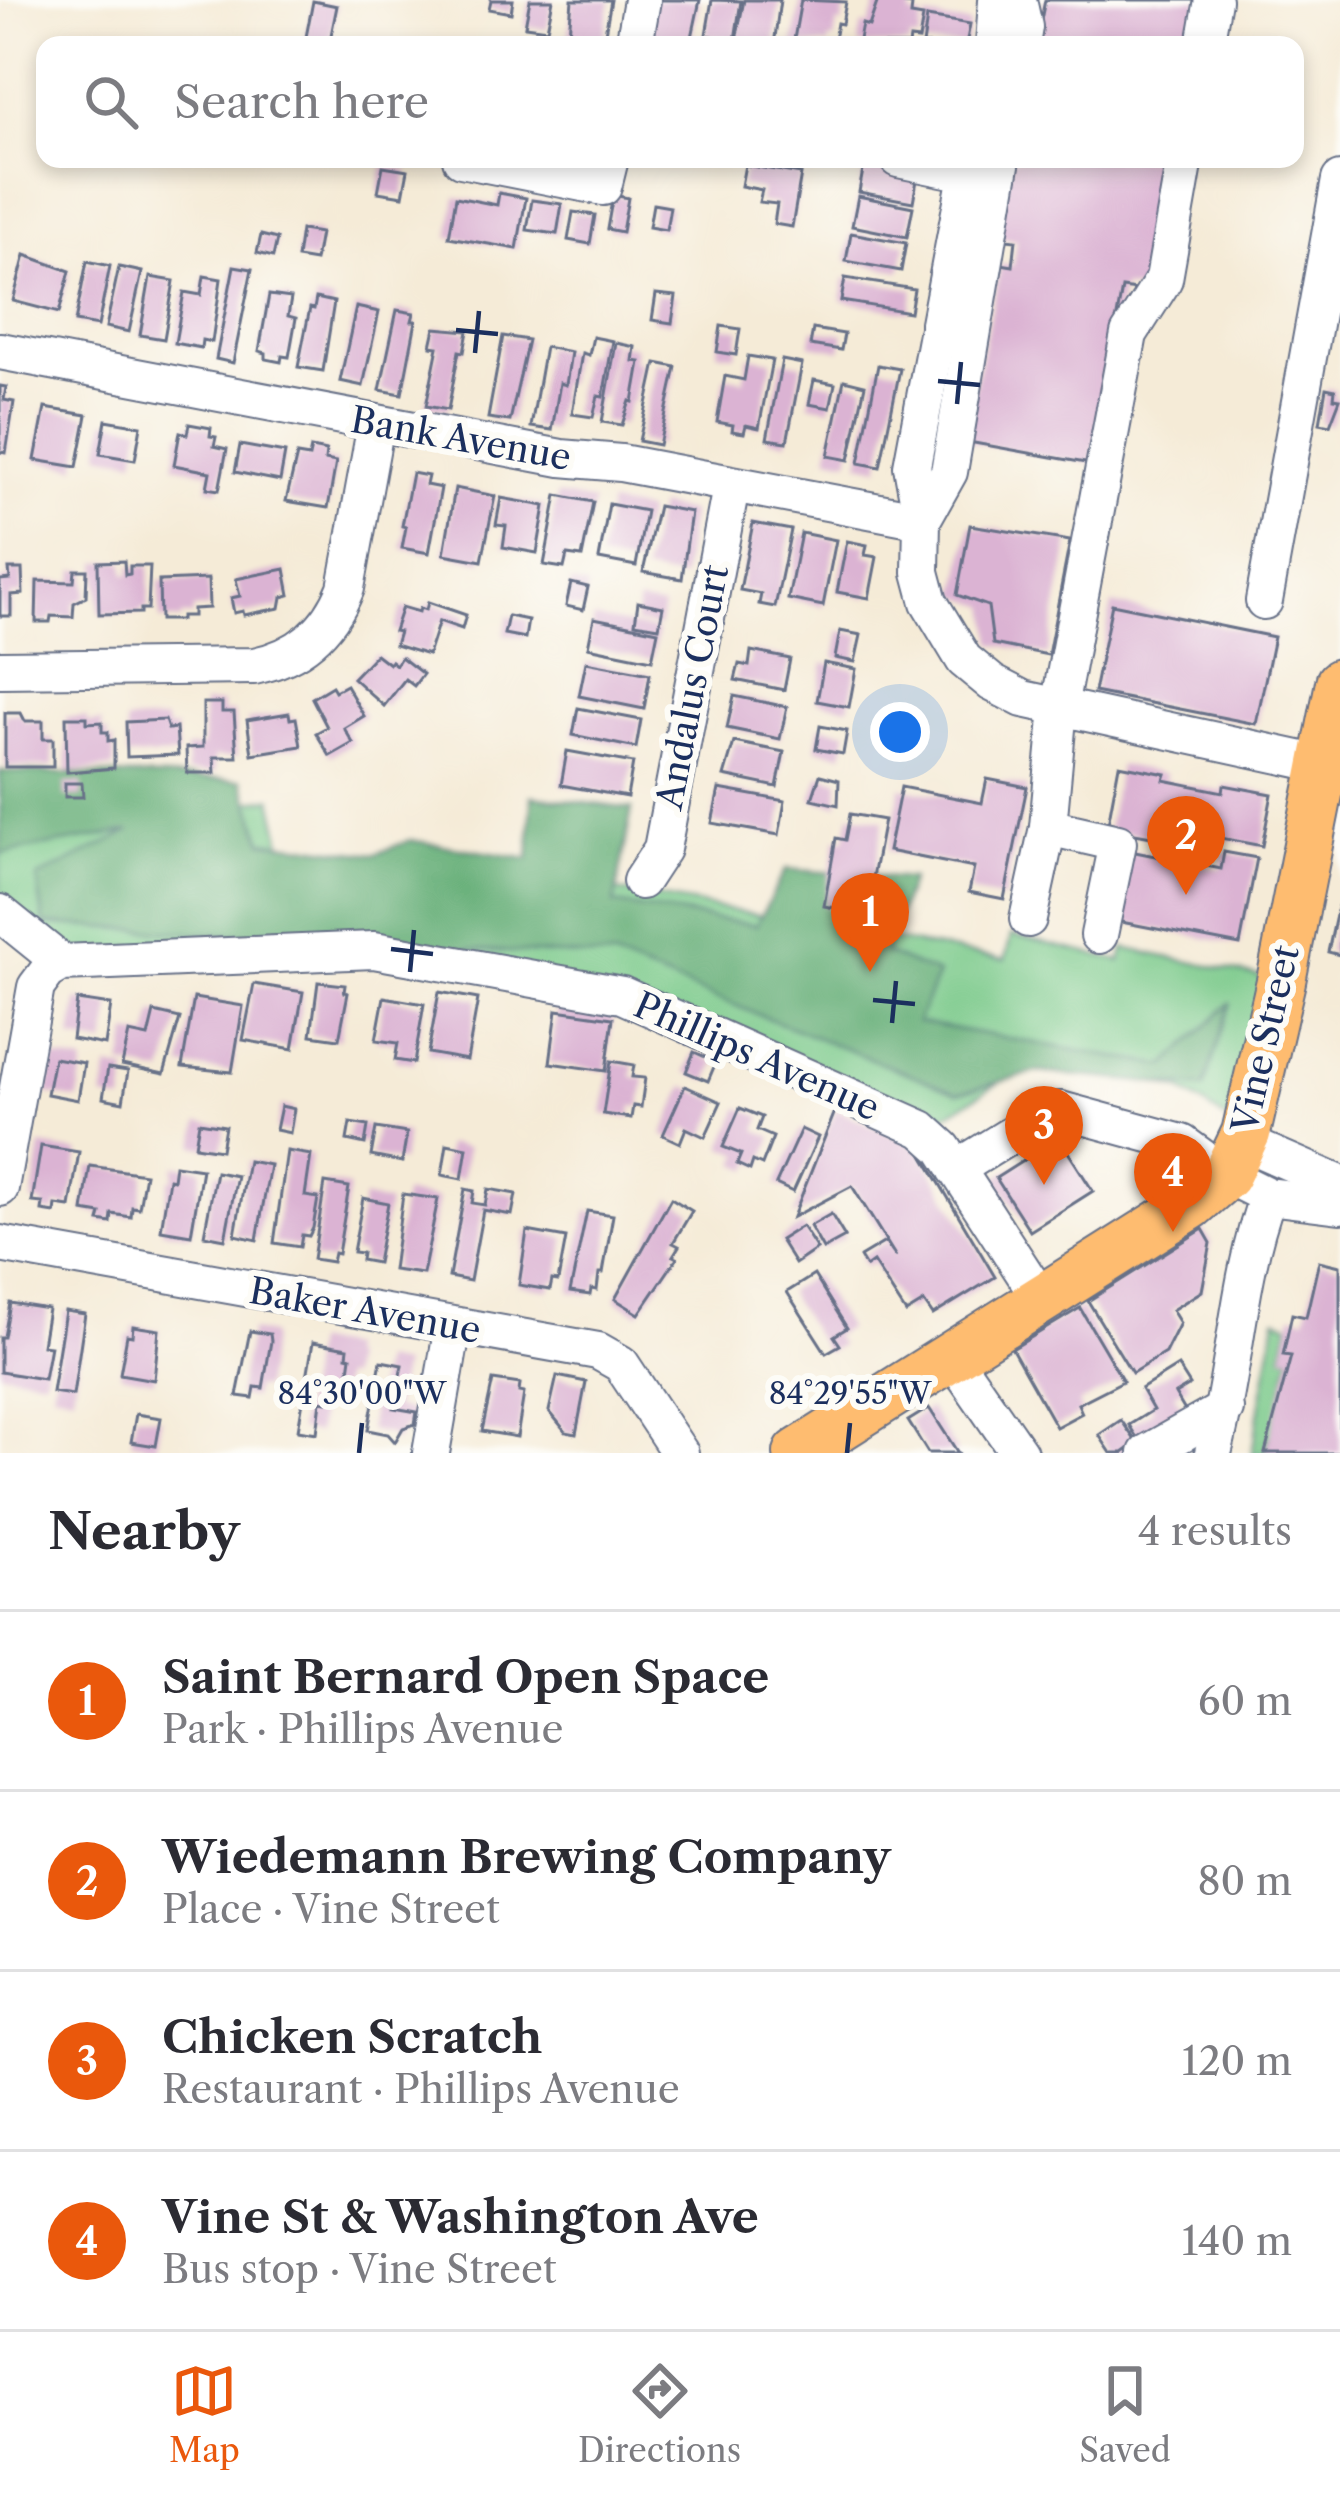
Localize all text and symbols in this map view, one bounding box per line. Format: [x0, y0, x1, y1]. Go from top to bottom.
search box [36, 36, 1304, 168]
icon: search [78, 69, 144, 135]
text: Search here [174, 74, 429, 130]
street label: Bank Avenue [347, 397, 575, 479]
street label: Andalus Court [647, 561, 737, 814]
your location [870, 702, 930, 762]
pin: 2 [1147, 796, 1225, 895]
pin: 1 [831, 873, 909, 972]
street label: Vine Street [1222, 941, 1308, 1138]
street label: Phillips Avenue [628, 982, 886, 1130]
pin: 3 [1005, 1086, 1083, 1185]
pin: 4 [1134, 1133, 1212, 1232]
street label: Baker Avenue [246, 1268, 484, 1352]
text: 84°30'00"W [278, 1375, 448, 1412]
text: 84°29'55"W [769, 1375, 932, 1412]
text: Nearby [48, 1500, 240, 1562]
text: 4 results [1138, 1507, 1292, 1555]
text: Saint Bernard Open Space [162, 1649, 769, 1705]
text: 1 [78, 1677, 96, 1725]
text: 60 m [1198, 1677, 1292, 1725]
text: Park · Phillips Avenue [162, 1705, 563, 1753]
text: Wiedemann Brewing Company [162, 1829, 891, 1885]
text: 2 [75, 1857, 99, 1905]
text: 80 m [1197, 1857, 1292, 1905]
text: Place · Vine Street [162, 1885, 500, 1933]
text: Chicken Scratch [162, 2009, 542, 2065]
text: 3 [76, 2037, 98, 2085]
text: 120 m [1182, 2037, 1292, 2085]
text: Restaurant · Phillips Avenue [162, 2065, 680, 2113]
text: Vine St & Washington Ave [162, 2189, 759, 2245]
text: 4 [75, 2217, 99, 2265]
text: 140 m [1182, 2217, 1292, 2265]
text: Bus stop · Vine Street [162, 2245, 557, 2293]
tab: Map [169, 2358, 240, 2471]
tab: Directions [578, 2358, 741, 2471]
tab: Saved [1079, 2358, 1171, 2471]

